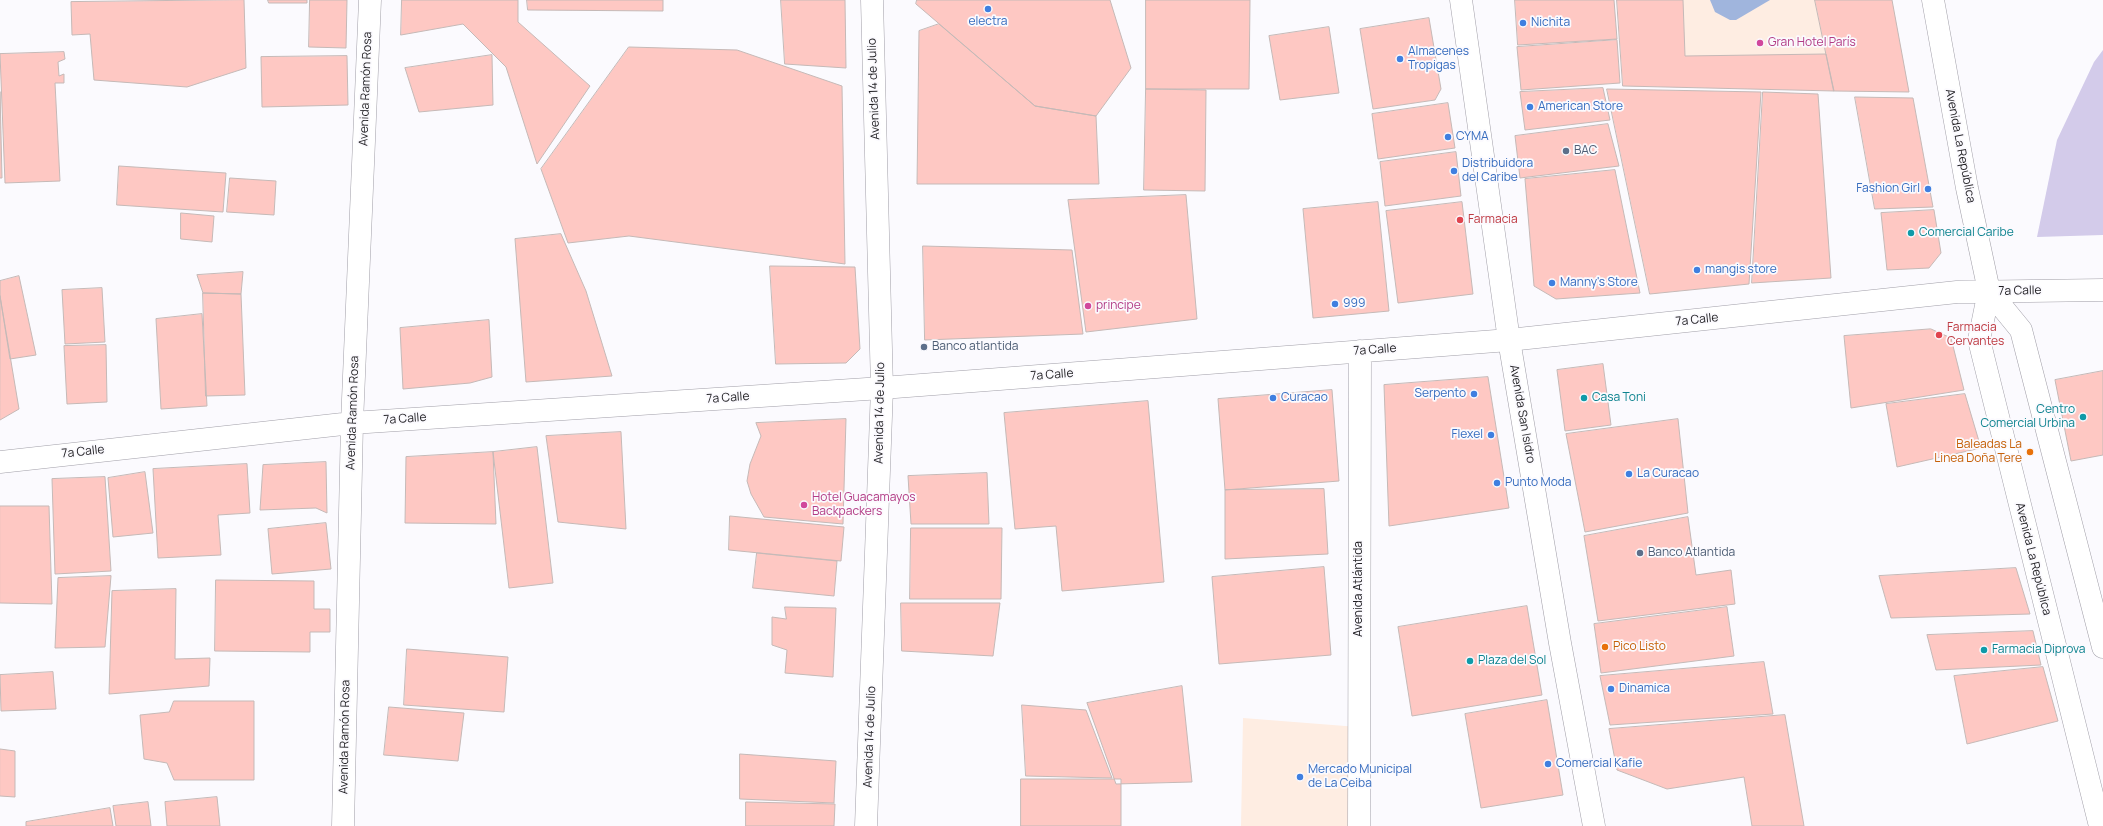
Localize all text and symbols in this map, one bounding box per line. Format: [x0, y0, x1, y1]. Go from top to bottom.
marker: electra [983, 4, 993, 14]
place label: electra [968, 15, 1008, 29]
place label: Nichita [1531, 16, 1570, 30]
marker: Nichita [1518, 18, 1528, 28]
street label: Avenida Ramón Rosa [357, 32, 375, 146]
place label: Gran Hotel París [1768, 36, 1856, 50]
street label: Avenida 14 de Julio [865, 38, 883, 140]
marker: Gran Hotel París [1755, 38, 1765, 48]
place label: Almacenes Tropigas [1408, 45, 1469, 73]
marker: Almacenes Tropigas [1395, 54, 1405, 64]
street label: Avenida La República [1942, 88, 1978, 204]
place label: American Store [1538, 100, 1623, 114]
marker: American Store [1525, 102, 1535, 112]
place label: CYMA [1456, 130, 1489, 144]
marker: CYMA [1443, 132, 1453, 142]
place label: BAC [1574, 144, 1597, 158]
marker: BAC [1561, 146, 1571, 156]
place label: Distribuidora del Caribe [1462, 157, 1533, 185]
marker: Distribuidora del Caribe [1449, 166, 1459, 176]
place label: Fashion Girl [1856, 182, 1920, 196]
marker: Fashion Girl [1923, 184, 1933, 194]
place label: Farmacia [1468, 213, 1518, 227]
marker: Farmacia [1455, 215, 1465, 225]
place label: Comercial Caribe [1919, 226, 2014, 240]
marker: Comercial Caribe [1906, 228, 1916, 238]
place label: mangis store [1705, 263, 1777, 277]
marker: mangis store [1692, 265, 1702, 275]
place label: Manny's Store [1560, 276, 1638, 290]
marker: Manny's Store [1547, 278, 1557, 288]
street label: 7a Calle [1998, 283, 2042, 299]
place label: 999 [1343, 297, 1365, 311]
place label: principe [1096, 299, 1141, 313]
marker: 999 [1330, 299, 1340, 309]
marker: principe [1083, 301, 1093, 311]
street label: 7a Calle [1675, 311, 1719, 329]
place label: Farmacia Cervantes [1947, 321, 2004, 349]
marker: Farmacia Cervantes [1934, 330, 1944, 340]
place label: Banco atlantida [932, 340, 1019, 354]
street label: 7a Calle [1353, 341, 1397, 359]
marker: Banco atlantida [919, 342, 929, 352]
street label: Avenida Ramón Rosa [344, 356, 362, 470]
street label: Avenida 14 de Julio [872, 362, 888, 464]
street label: Avenida San Isidro [1506, 364, 1538, 464]
street label: 7a Calle [1030, 366, 1074, 384]
place label: Serpento [1415, 387, 1466, 401]
street label: 7a Calle [706, 389, 750, 407]
marker: Serpento [1469, 389, 1479, 399]
place label: Curacao [1281, 391, 1328, 405]
place label: Casa Toni [1592, 391, 1646, 405]
marker: Curacao [1268, 393, 1278, 403]
marker: Casa Toni [1579, 393, 1589, 403]
place label: Centro Comercial Urbina [1980, 403, 2075, 431]
street label: 7a Calle [383, 410, 427, 428]
marker: Centro Comercial Urbina [2078, 412, 2088, 422]
place label: Flexel [1451, 428, 1483, 442]
marker: Flexel [1486, 430, 1496, 440]
place label: Baleadas La Linea Doña Tere [1934, 438, 2022, 466]
street label: 7a Calle [61, 443, 105, 461]
marker: Baleadas La Linea Doña Tere [2025, 447, 2035, 457]
place label: La Curacao [1637, 467, 1699, 481]
marker: La Curacao [1624, 469, 1634, 479]
place label: Punto Moda [1505, 476, 1572, 490]
marker: Punto Moda [1492, 478, 1502, 488]
place label: Hotel Guacamayos Backpackers [812, 491, 916, 519]
marker: Hotel Guacamayos Backpackers [799, 500, 809, 510]
street label: Avenida La República [2012, 501, 2054, 617]
street label: Avenida Atlántida [1352, 541, 1366, 637]
place label: Banco Atlantida [1648, 546, 1735, 560]
marker: Banco Atlantida [1635, 548, 1645, 558]
place label: Pico Listo [1613, 640, 1666, 654]
marker: Pico Listo [1600, 642, 1610, 652]
place label: Farmacia Diprova [1992, 643, 2085, 657]
marker: Farmacia Diprova [1979, 645, 1989, 655]
place label: Plaza del Sol [1478, 654, 1546, 668]
marker: Plaza del Sol [1465, 656, 1475, 666]
street label: Avenida Ramón Rosa [337, 680, 353, 794]
place label: Dinamica [1619, 682, 1670, 696]
marker: Dinamica [1606, 684, 1616, 694]
street label: Avenida 14 de Julio [861, 686, 879, 788]
place label: Comercial Kafie [1556, 757, 1642, 771]
marker: Comercial Kafie [1543, 759, 1553, 769]
place label: Mercado Municipal de La Ceiba [1308, 763, 1412, 791]
marker: Mercado Municipal de La Ceiba [1295, 772, 1305, 782]

